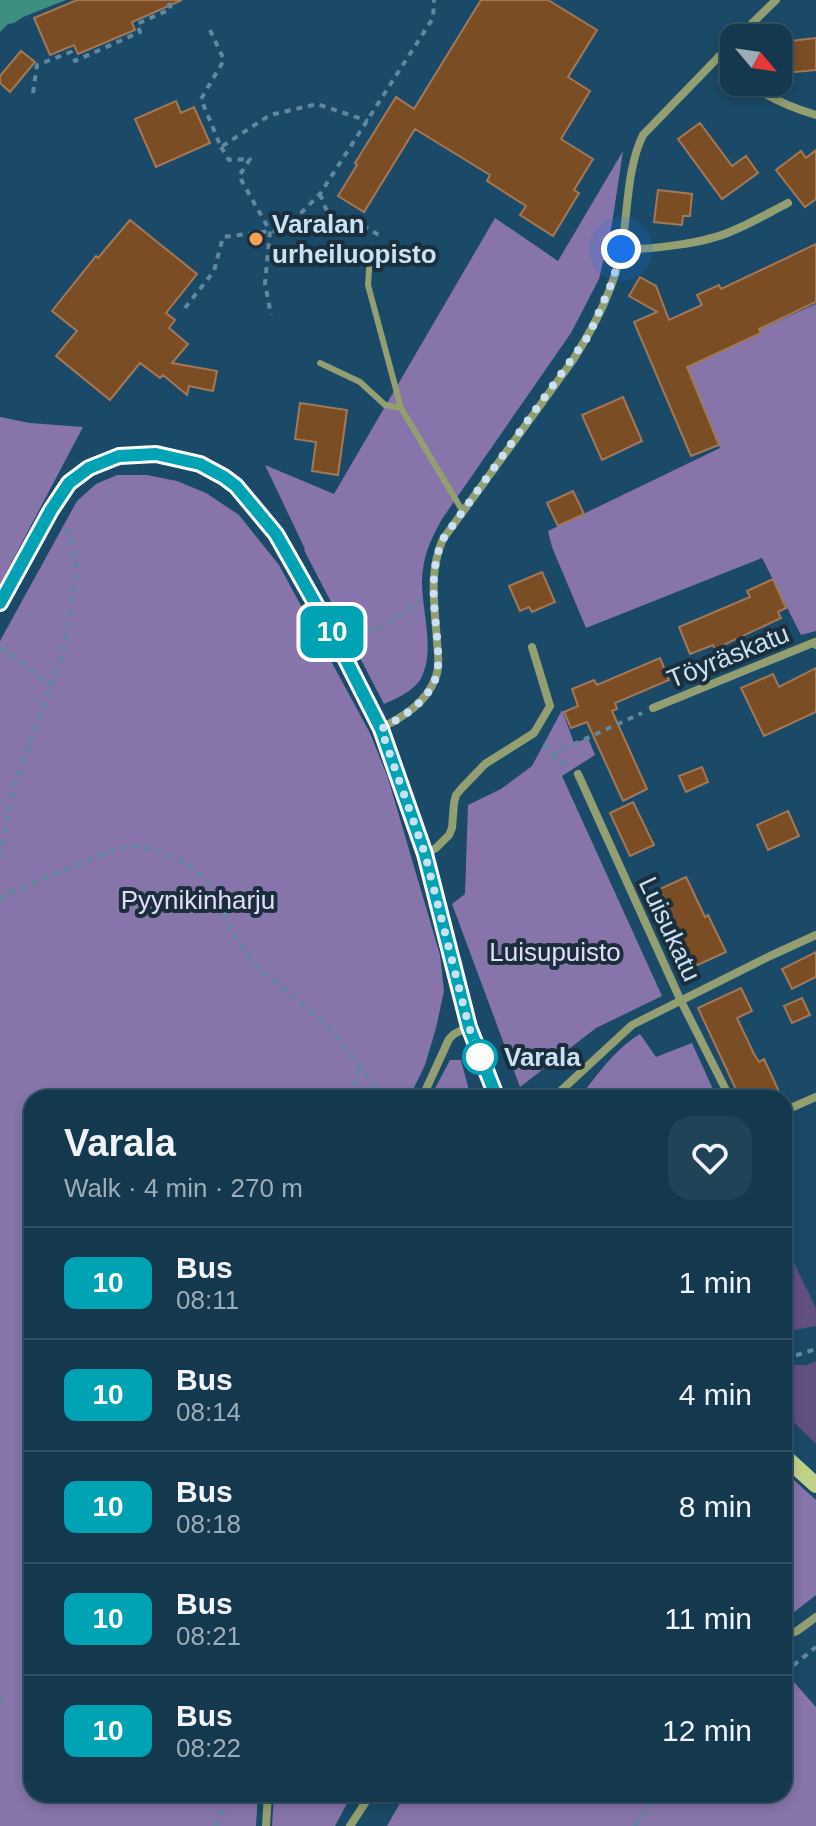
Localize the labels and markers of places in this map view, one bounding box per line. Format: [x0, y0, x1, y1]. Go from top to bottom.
place label: Varalan urheiluopisto [272, 209, 437, 269]
marker: Varalan urheiluopisto [247, 230, 265, 248]
marker: Varala [463, 1040, 497, 1074]
place label: Varala [504, 1042, 581, 1072]

